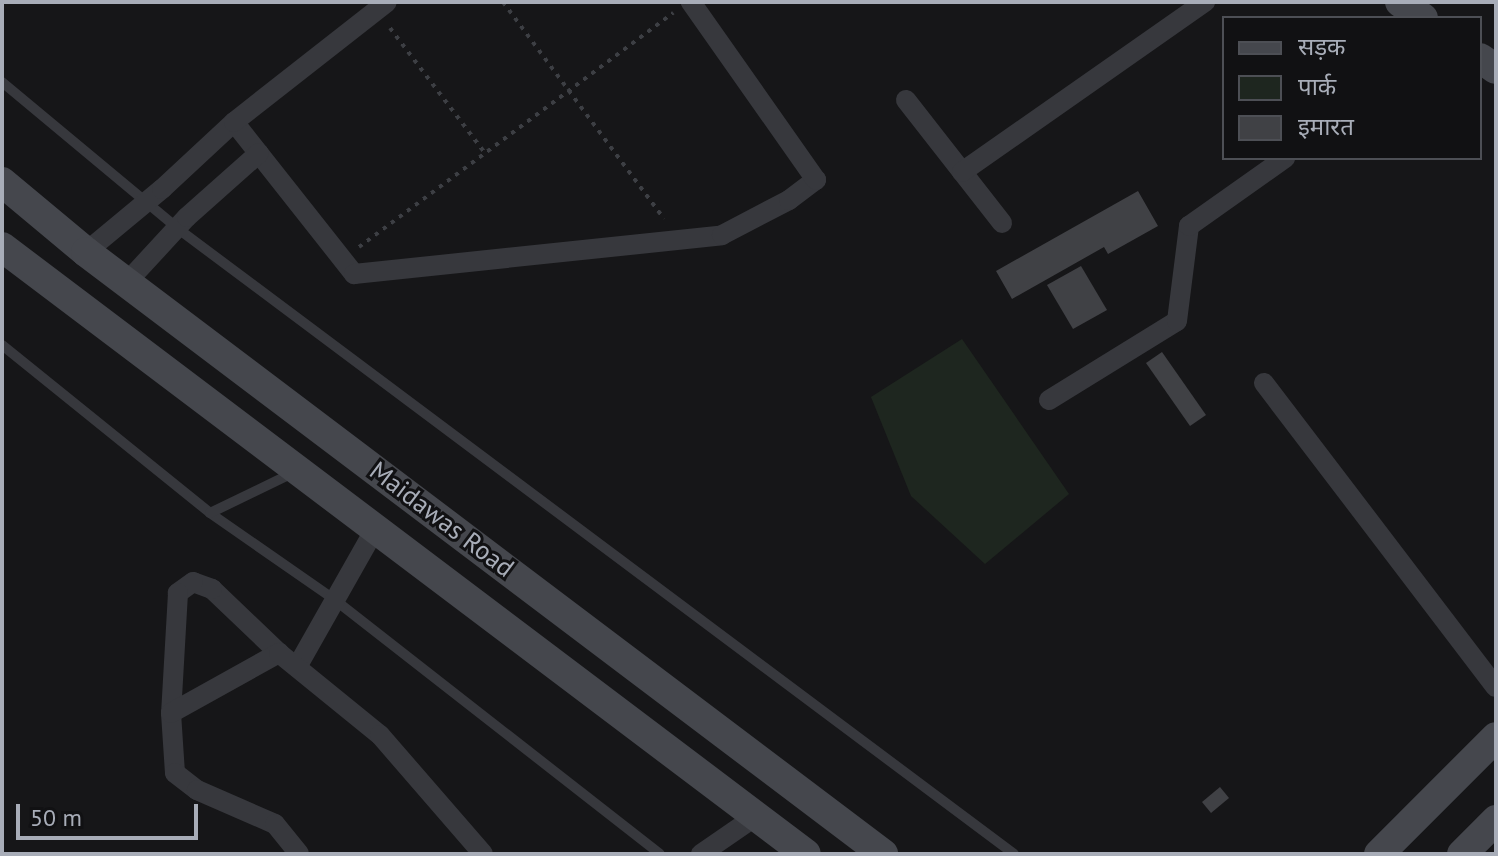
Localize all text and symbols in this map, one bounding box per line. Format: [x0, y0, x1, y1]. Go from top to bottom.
legend [1222, 16, 1482, 160]
text: सड़क [1298, 31, 1346, 62]
text: पार्क [1298, 71, 1336, 102]
text: इमारत [1298, 111, 1354, 142]
street label: Maidawas Road [364, 455, 520, 583]
scale bar [20, 788, 202, 838]
text: 50 m [30, 802, 82, 833]

